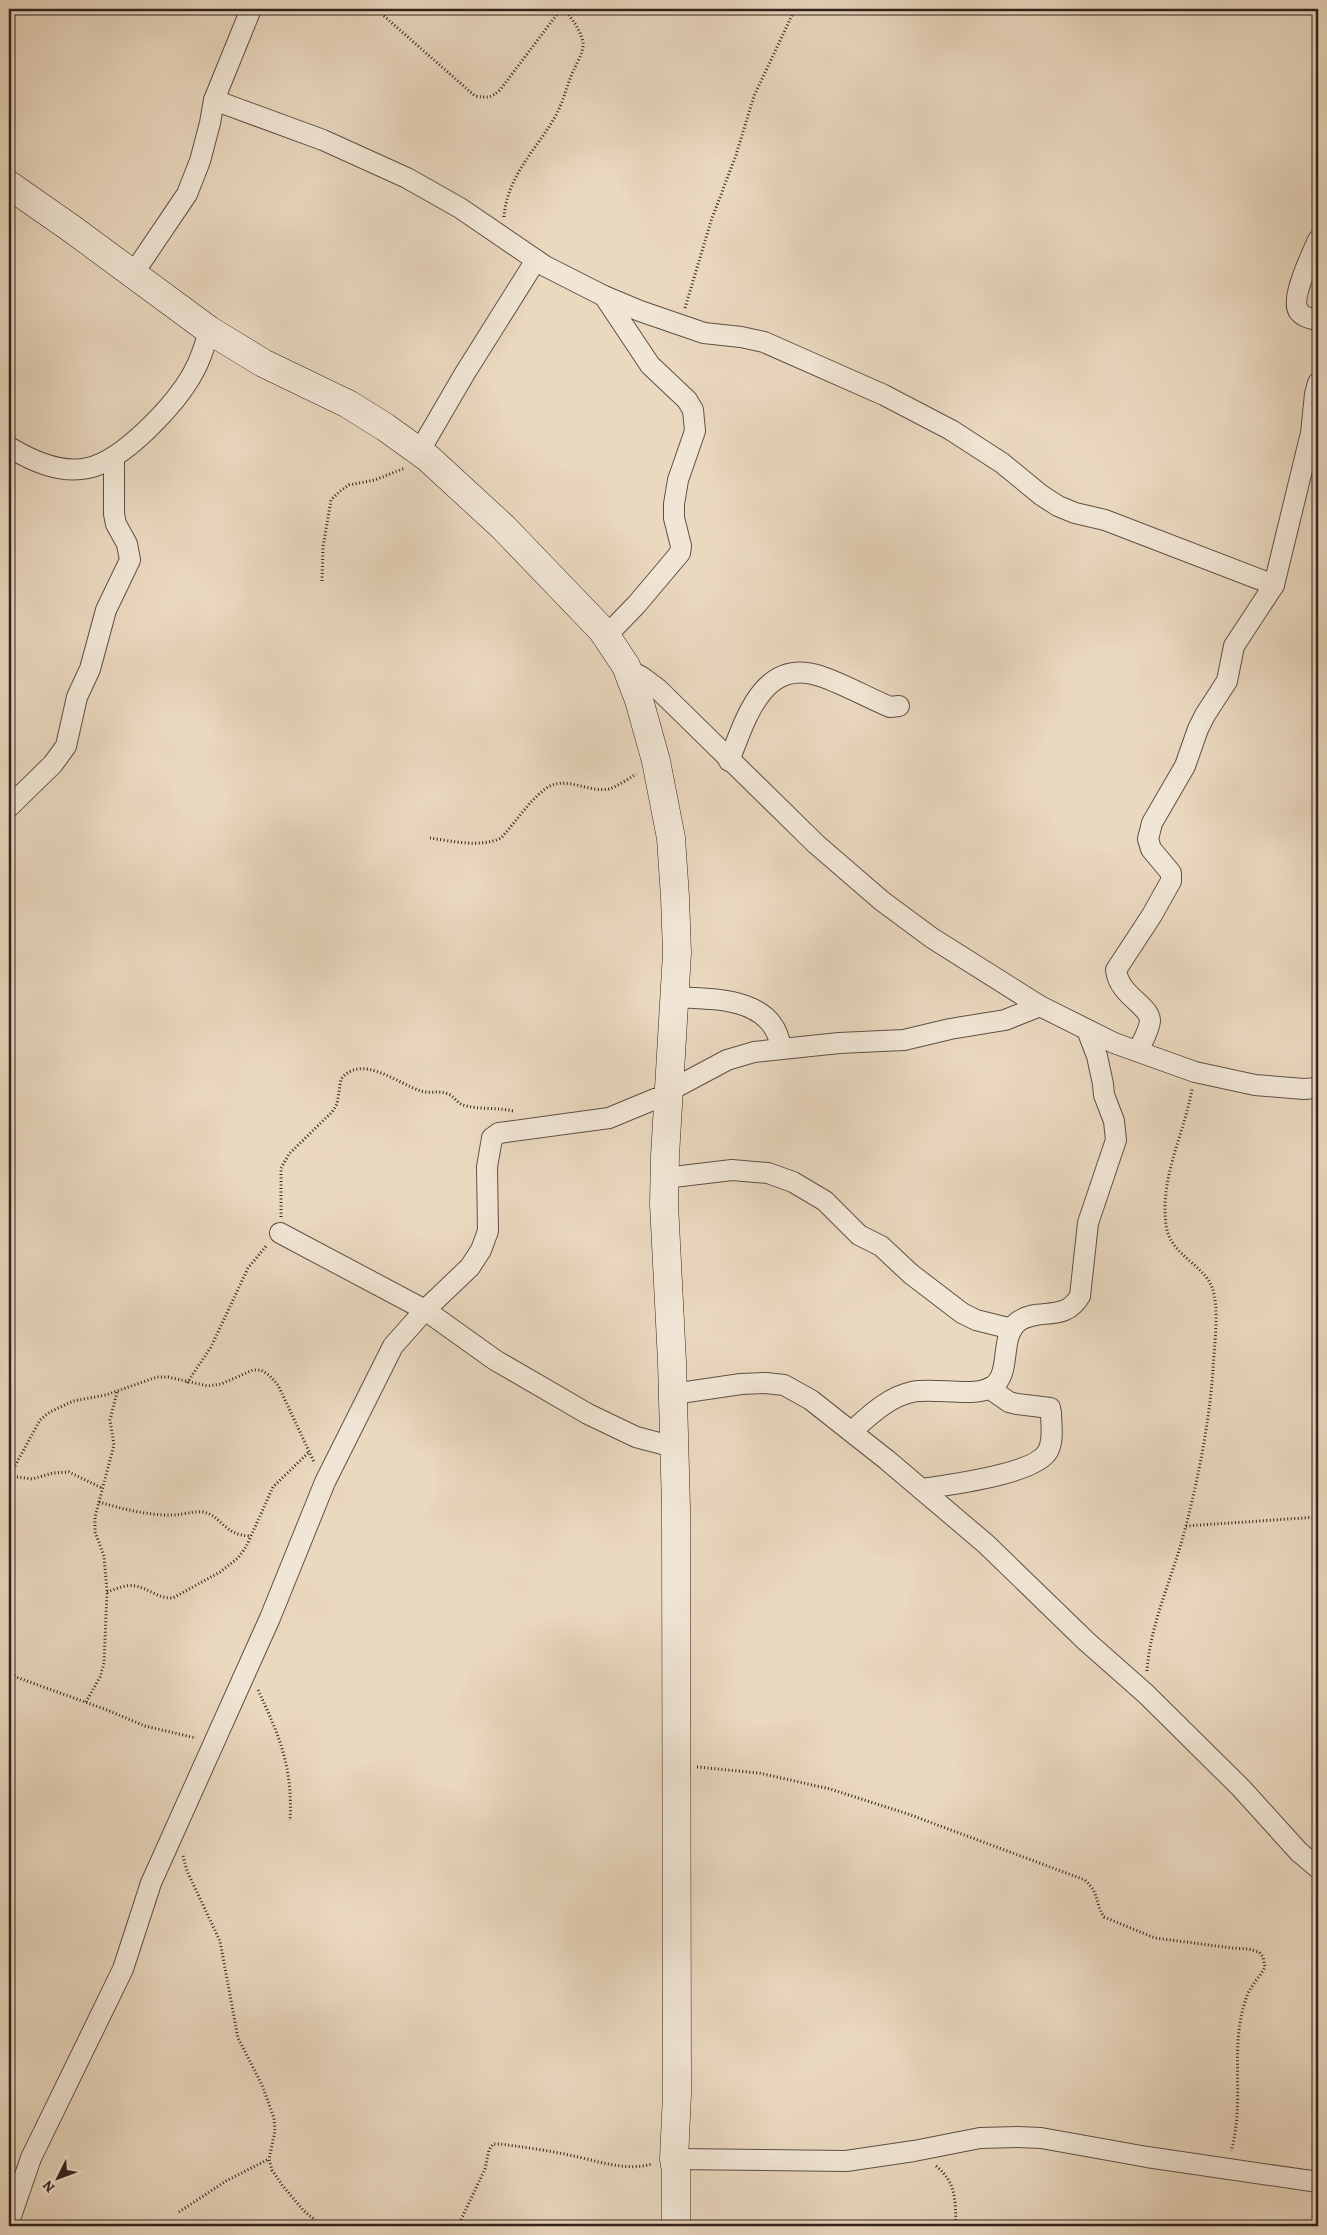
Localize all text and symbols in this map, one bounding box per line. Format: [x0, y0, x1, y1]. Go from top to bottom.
north arrow [32, 2152, 82, 2202]
text: N [38, 2176, 59, 2197]

